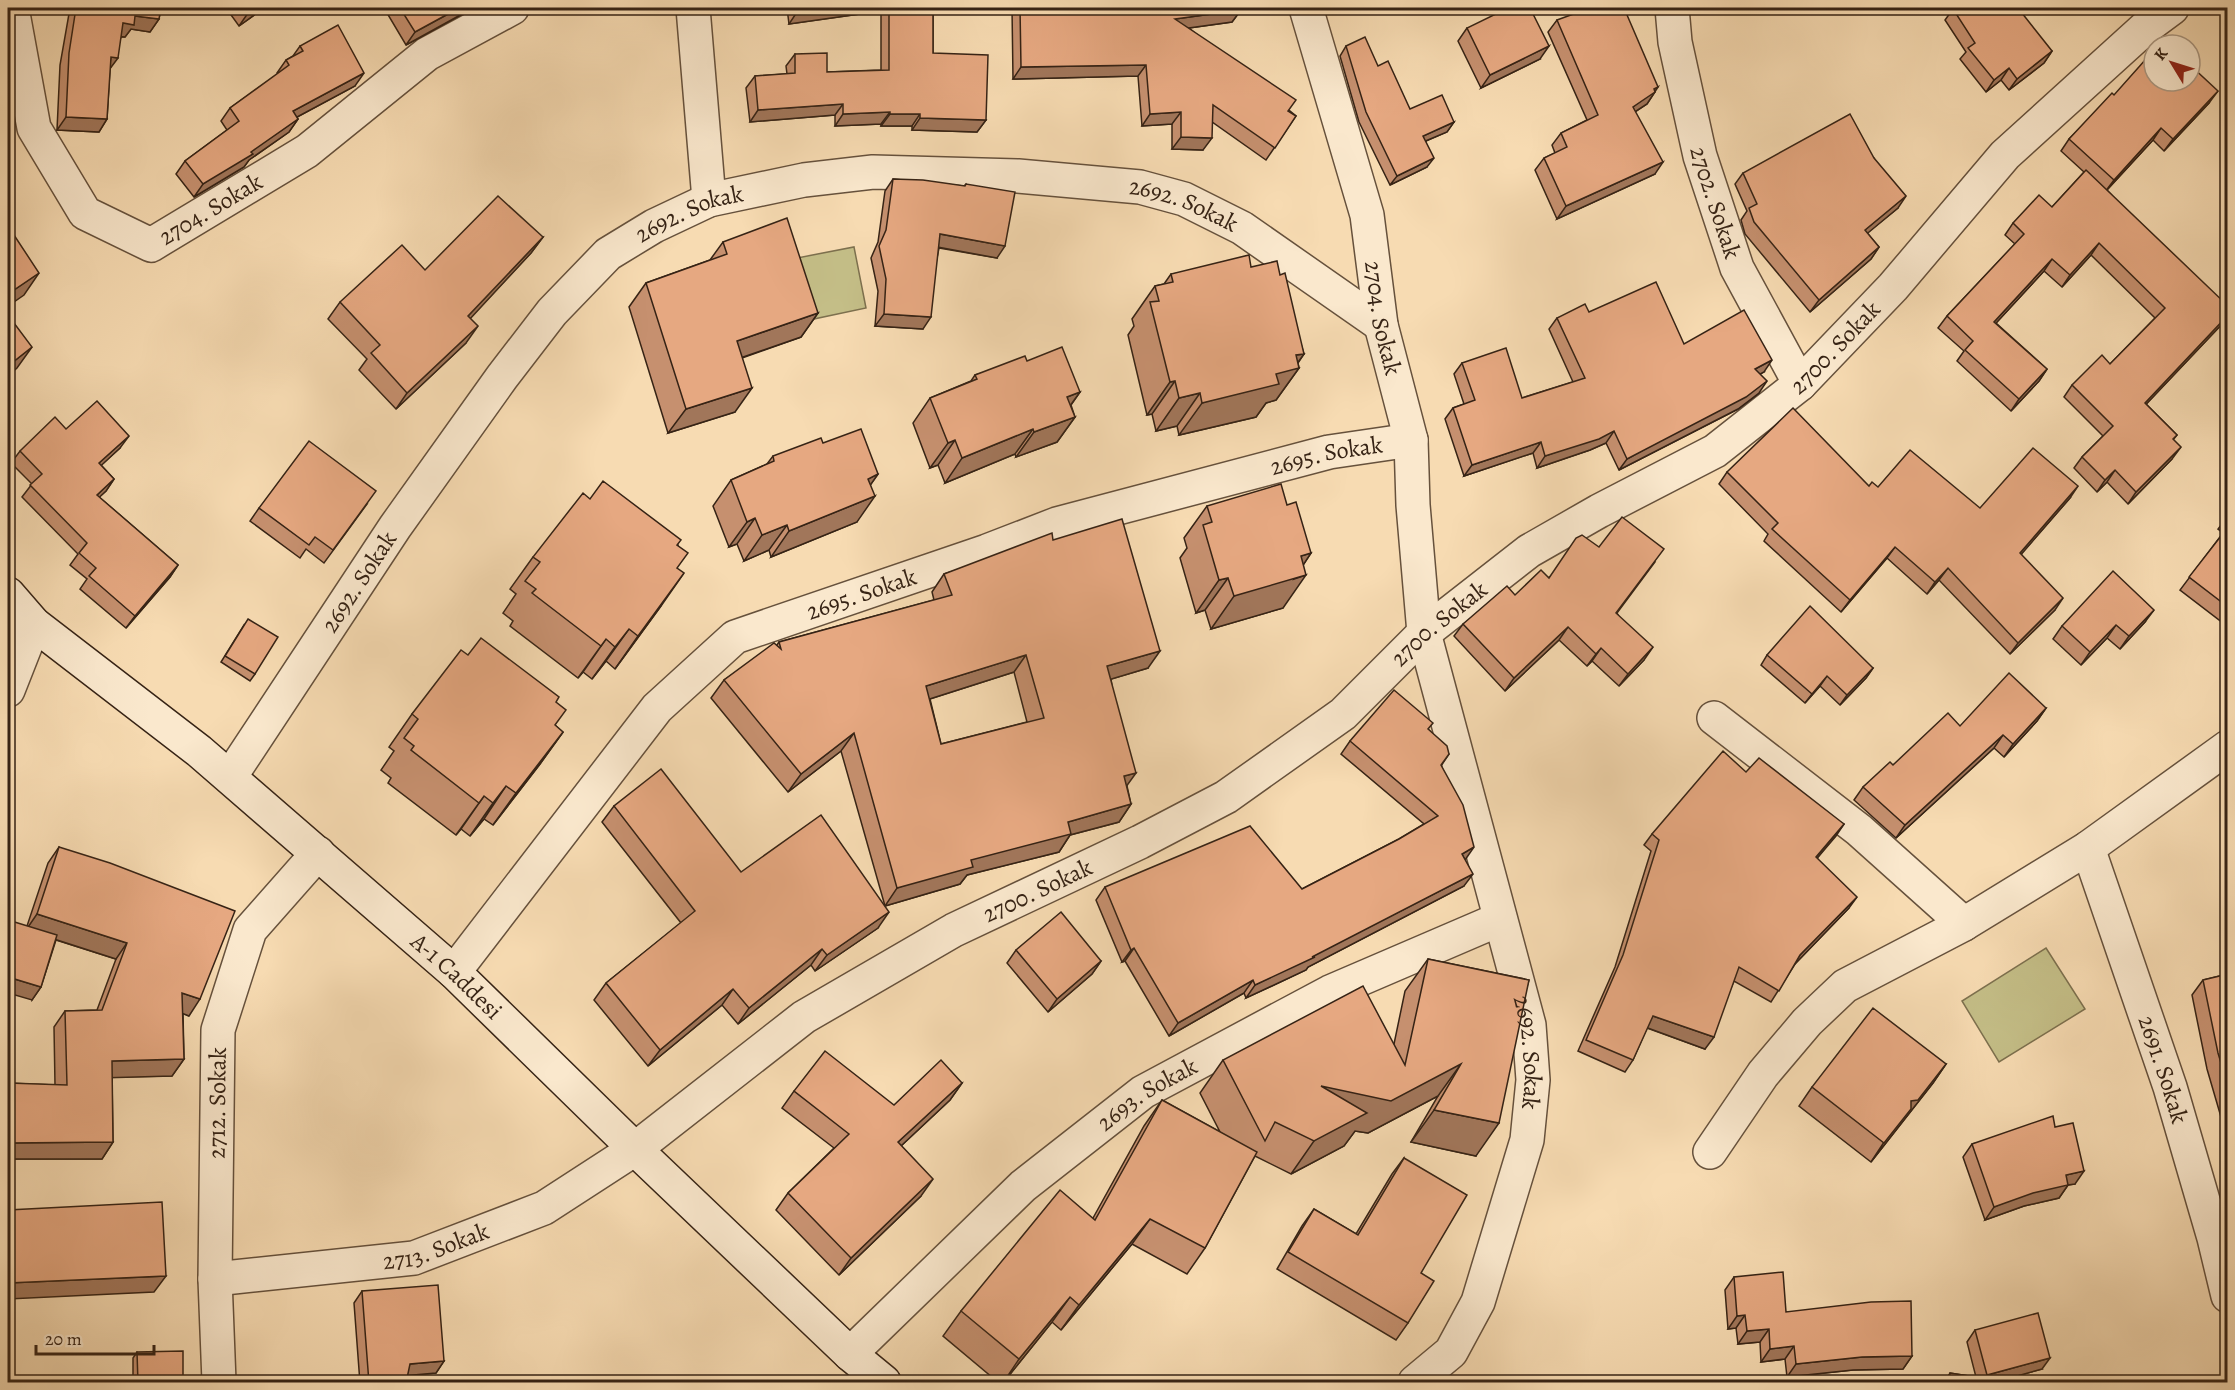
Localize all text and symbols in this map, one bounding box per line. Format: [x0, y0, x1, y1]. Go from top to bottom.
north arrow [2142, 33, 2202, 93]
text: K [2149, 43, 2173, 65]
street label: 2702. Sokak [1682, 144, 1749, 263]
street label: 2704. Sokak [153, 166, 268, 253]
street label: 2692. Sokak [1128, 170, 1244, 240]
street label: 2692. Sokak [629, 177, 746, 250]
street label: 2704. Sokak [1357, 259, 1409, 379]
street label: 2700. Sokak [1784, 294, 1887, 401]
street label: 2695. Sokak [1267, 428, 1385, 483]
street label: 2692. Sokak [314, 525, 404, 639]
street label: 2695. Sokak [802, 560, 921, 627]
street label: 2700. Sokak [1384, 573, 1494, 673]
street label: 2700. Sokak [978, 851, 1097, 930]
street label: A-1 Caddesi [403, 925, 509, 1027]
street label: 2692. Sokak [1506, 991, 1549, 1111]
street label: 2691. Sokak [2131, 1011, 2196, 1127]
street label: 2712. Sokak [200, 1047, 234, 1159]
street label: 2693. Sokak [1090, 1050, 1203, 1138]
street label: 2713. Sokak [381, 1215, 493, 1277]
scale bar [36, 1318, 154, 1356]
text: 20 m [45, 1327, 82, 1351]

